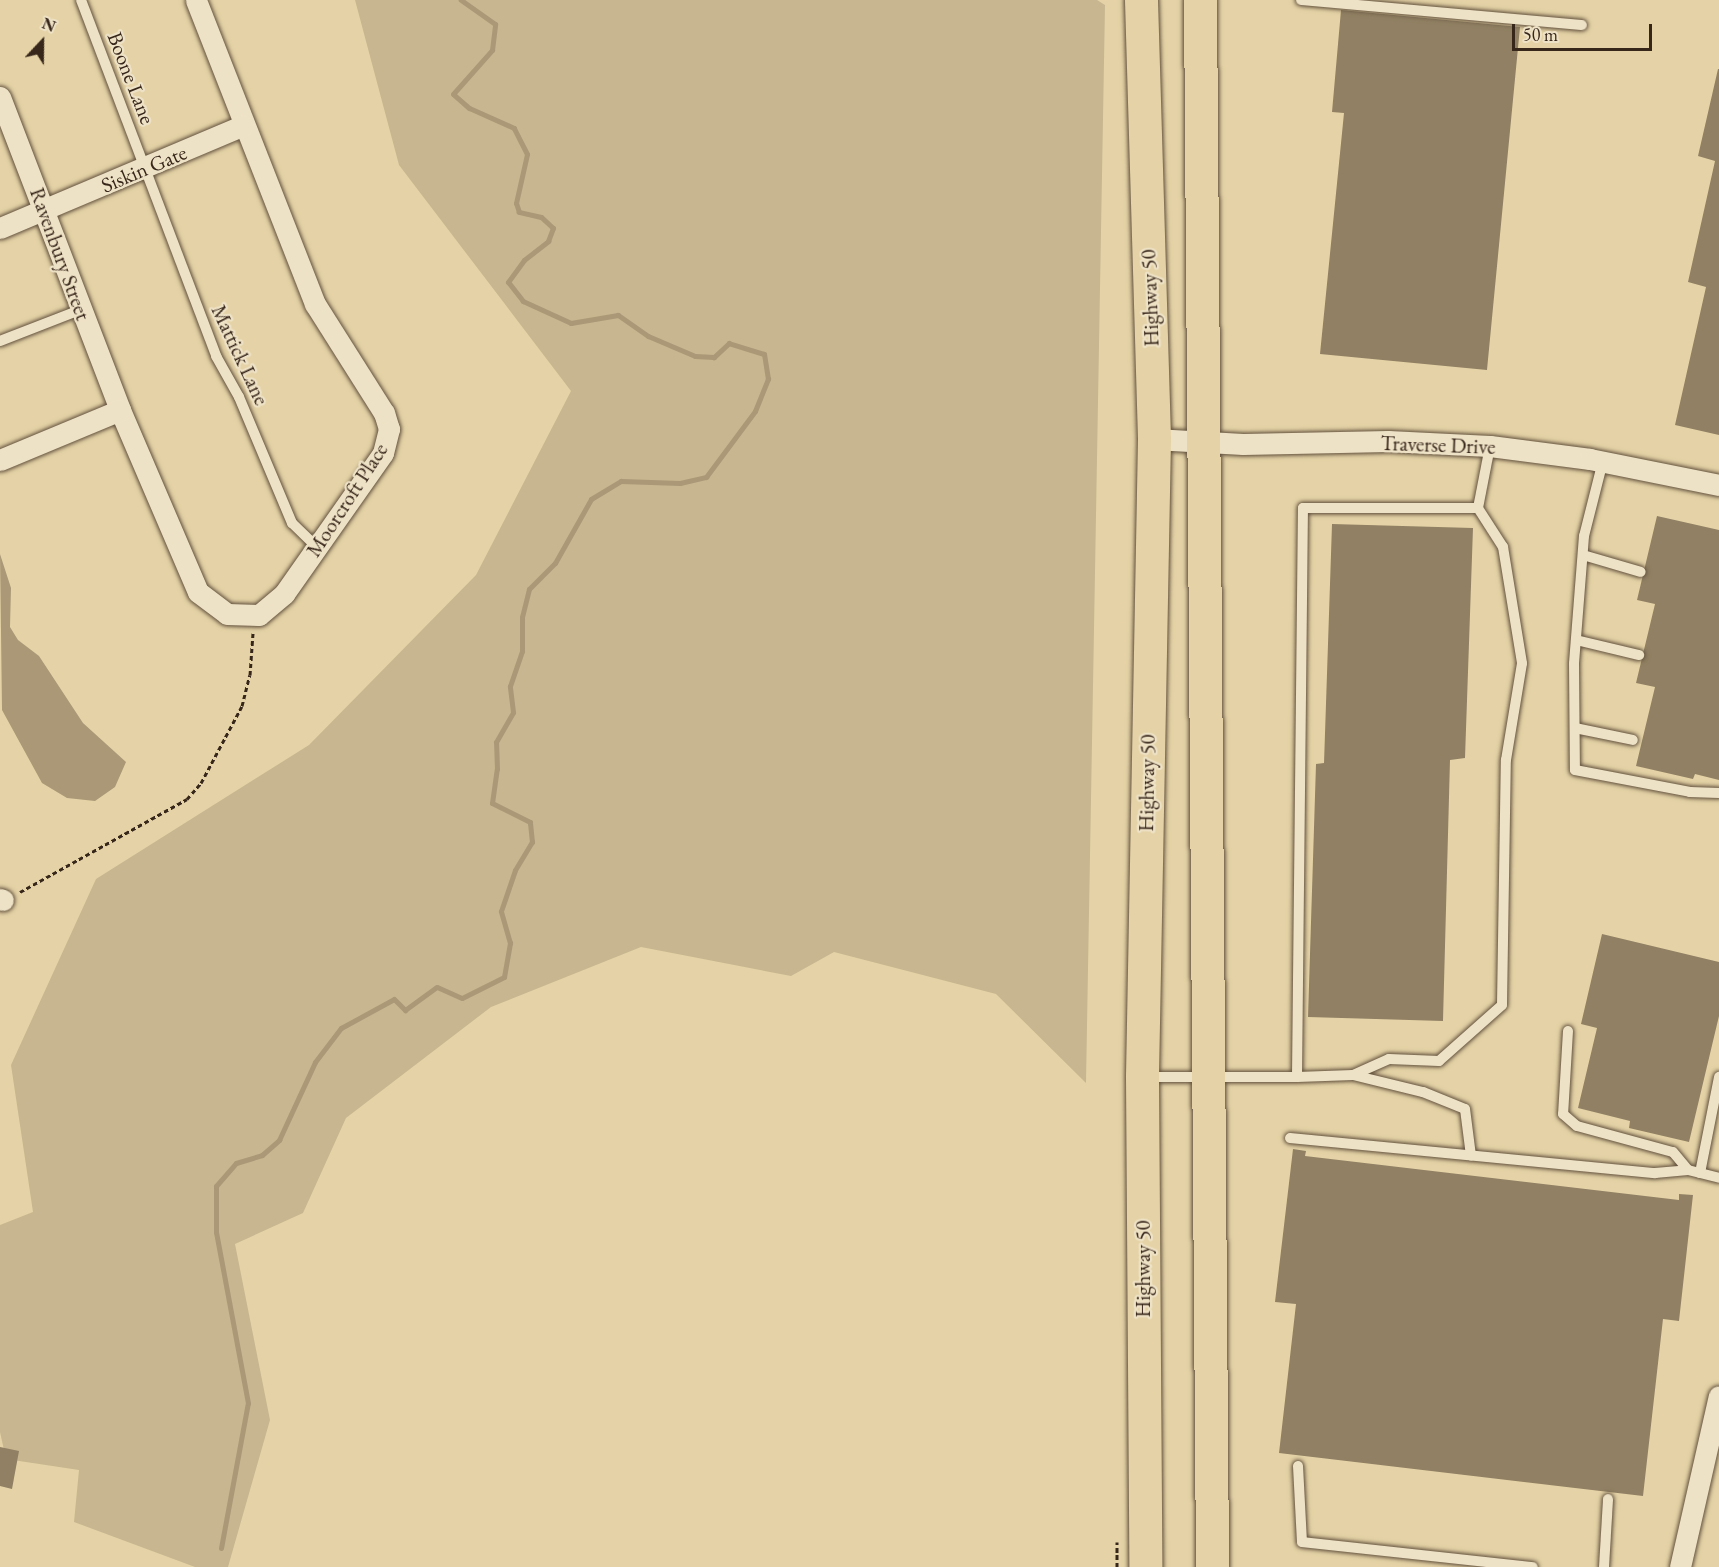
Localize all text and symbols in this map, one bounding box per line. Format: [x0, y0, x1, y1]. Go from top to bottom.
north arrow [12, 12, 72, 72]
scale bar [1515, 12, 1654, 50]
text: N [39, 13, 59, 37]
text: 50 m [1523, 23, 1558, 46]
street label: Boone Lane [102, 28, 160, 128]
street label: Siskin Gate [97, 140, 191, 198]
street label: Ravenbury Street [24, 184, 96, 324]
street label: Highway 50 [1136, 249, 1164, 347]
street label: Mattick Lane [206, 301, 274, 409]
street label: Traverse Drive [1380, 430, 1496, 460]
street label: Moorcroft Place [301, 438, 393, 562]
street label: Highway 50 [1134, 734, 1160, 832]
street label: Highway 50 [1130, 1220, 1156, 1318]

